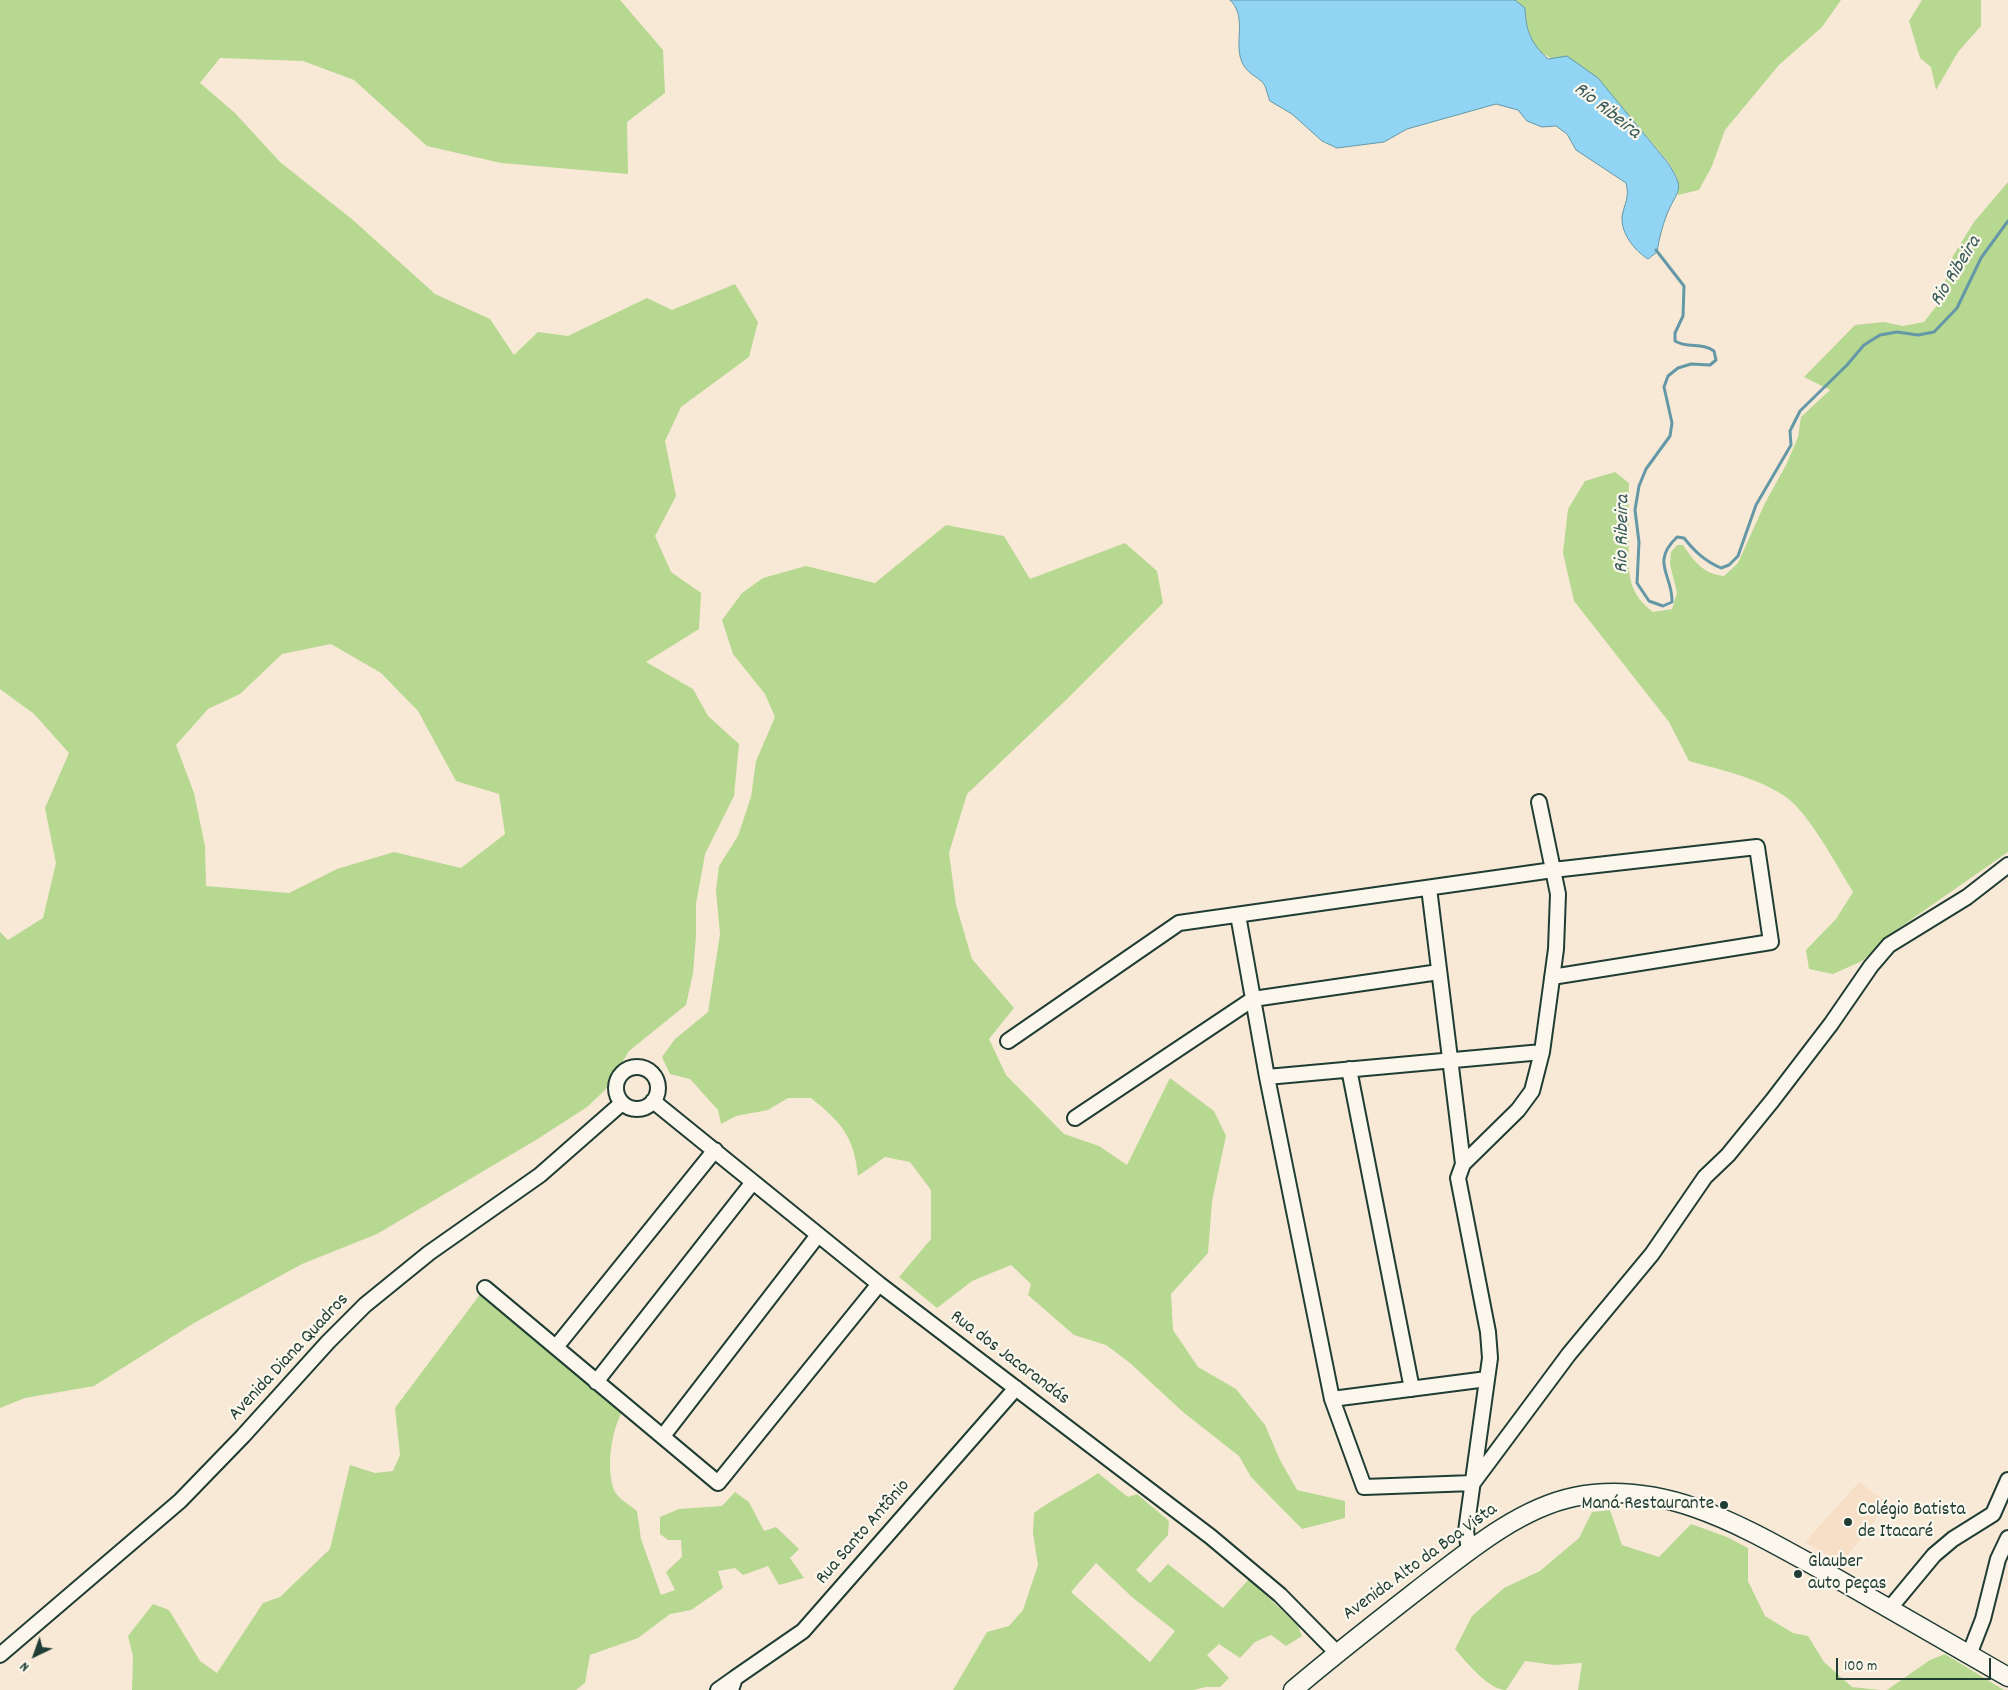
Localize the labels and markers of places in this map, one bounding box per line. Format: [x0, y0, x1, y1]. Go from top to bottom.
place label: Maná Restaurante [1582, 1494, 1714, 1516]
marker: Maná Restaurante [1718, 1499, 1730, 1511]
place label: Colégio Batista de Itacaré [1858, 1500, 1965, 1544]
marker: Colégio Batista de Itacaré [1842, 1516, 1854, 1528]
place label: Glauber auto peças [1808, 1552, 1887, 1596]
marker: Glauber auto peças [1792, 1568, 1804, 1580]

